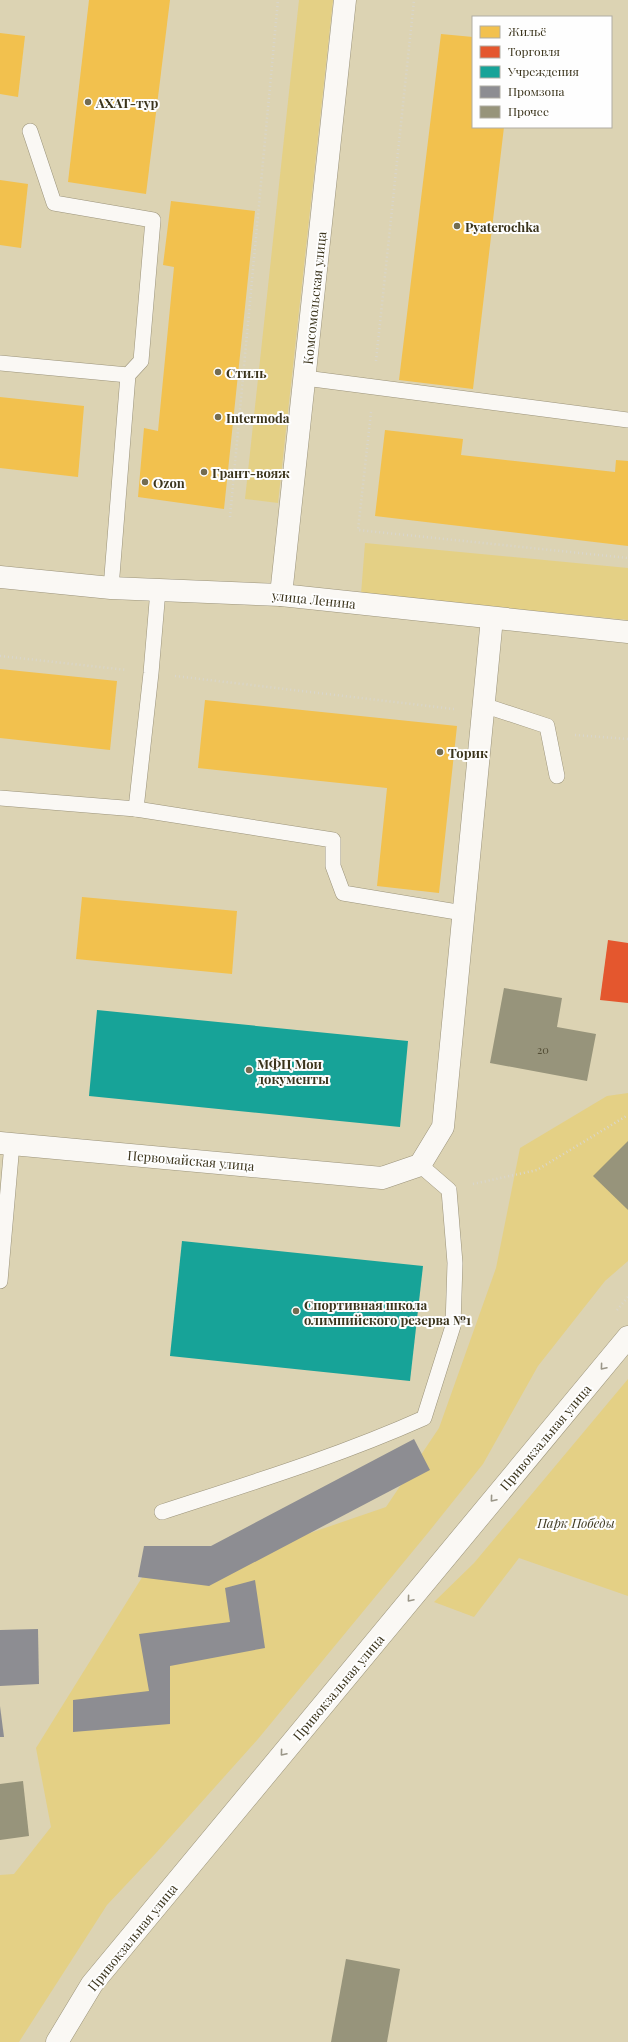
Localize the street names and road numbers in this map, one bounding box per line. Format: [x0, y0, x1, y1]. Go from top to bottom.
street label: Комсомольская улица [299, 230, 329, 365]
street label: улица Ленина [270, 586, 357, 612]
street label: Первомайская улица [127, 1146, 256, 1174]
street label: Привокзальная улица [496, 1380, 595, 1494]
street label: Привокзальная улица [289, 1630, 388, 1744]
street label: Привокзальная улица [83, 1879, 181, 1994]

